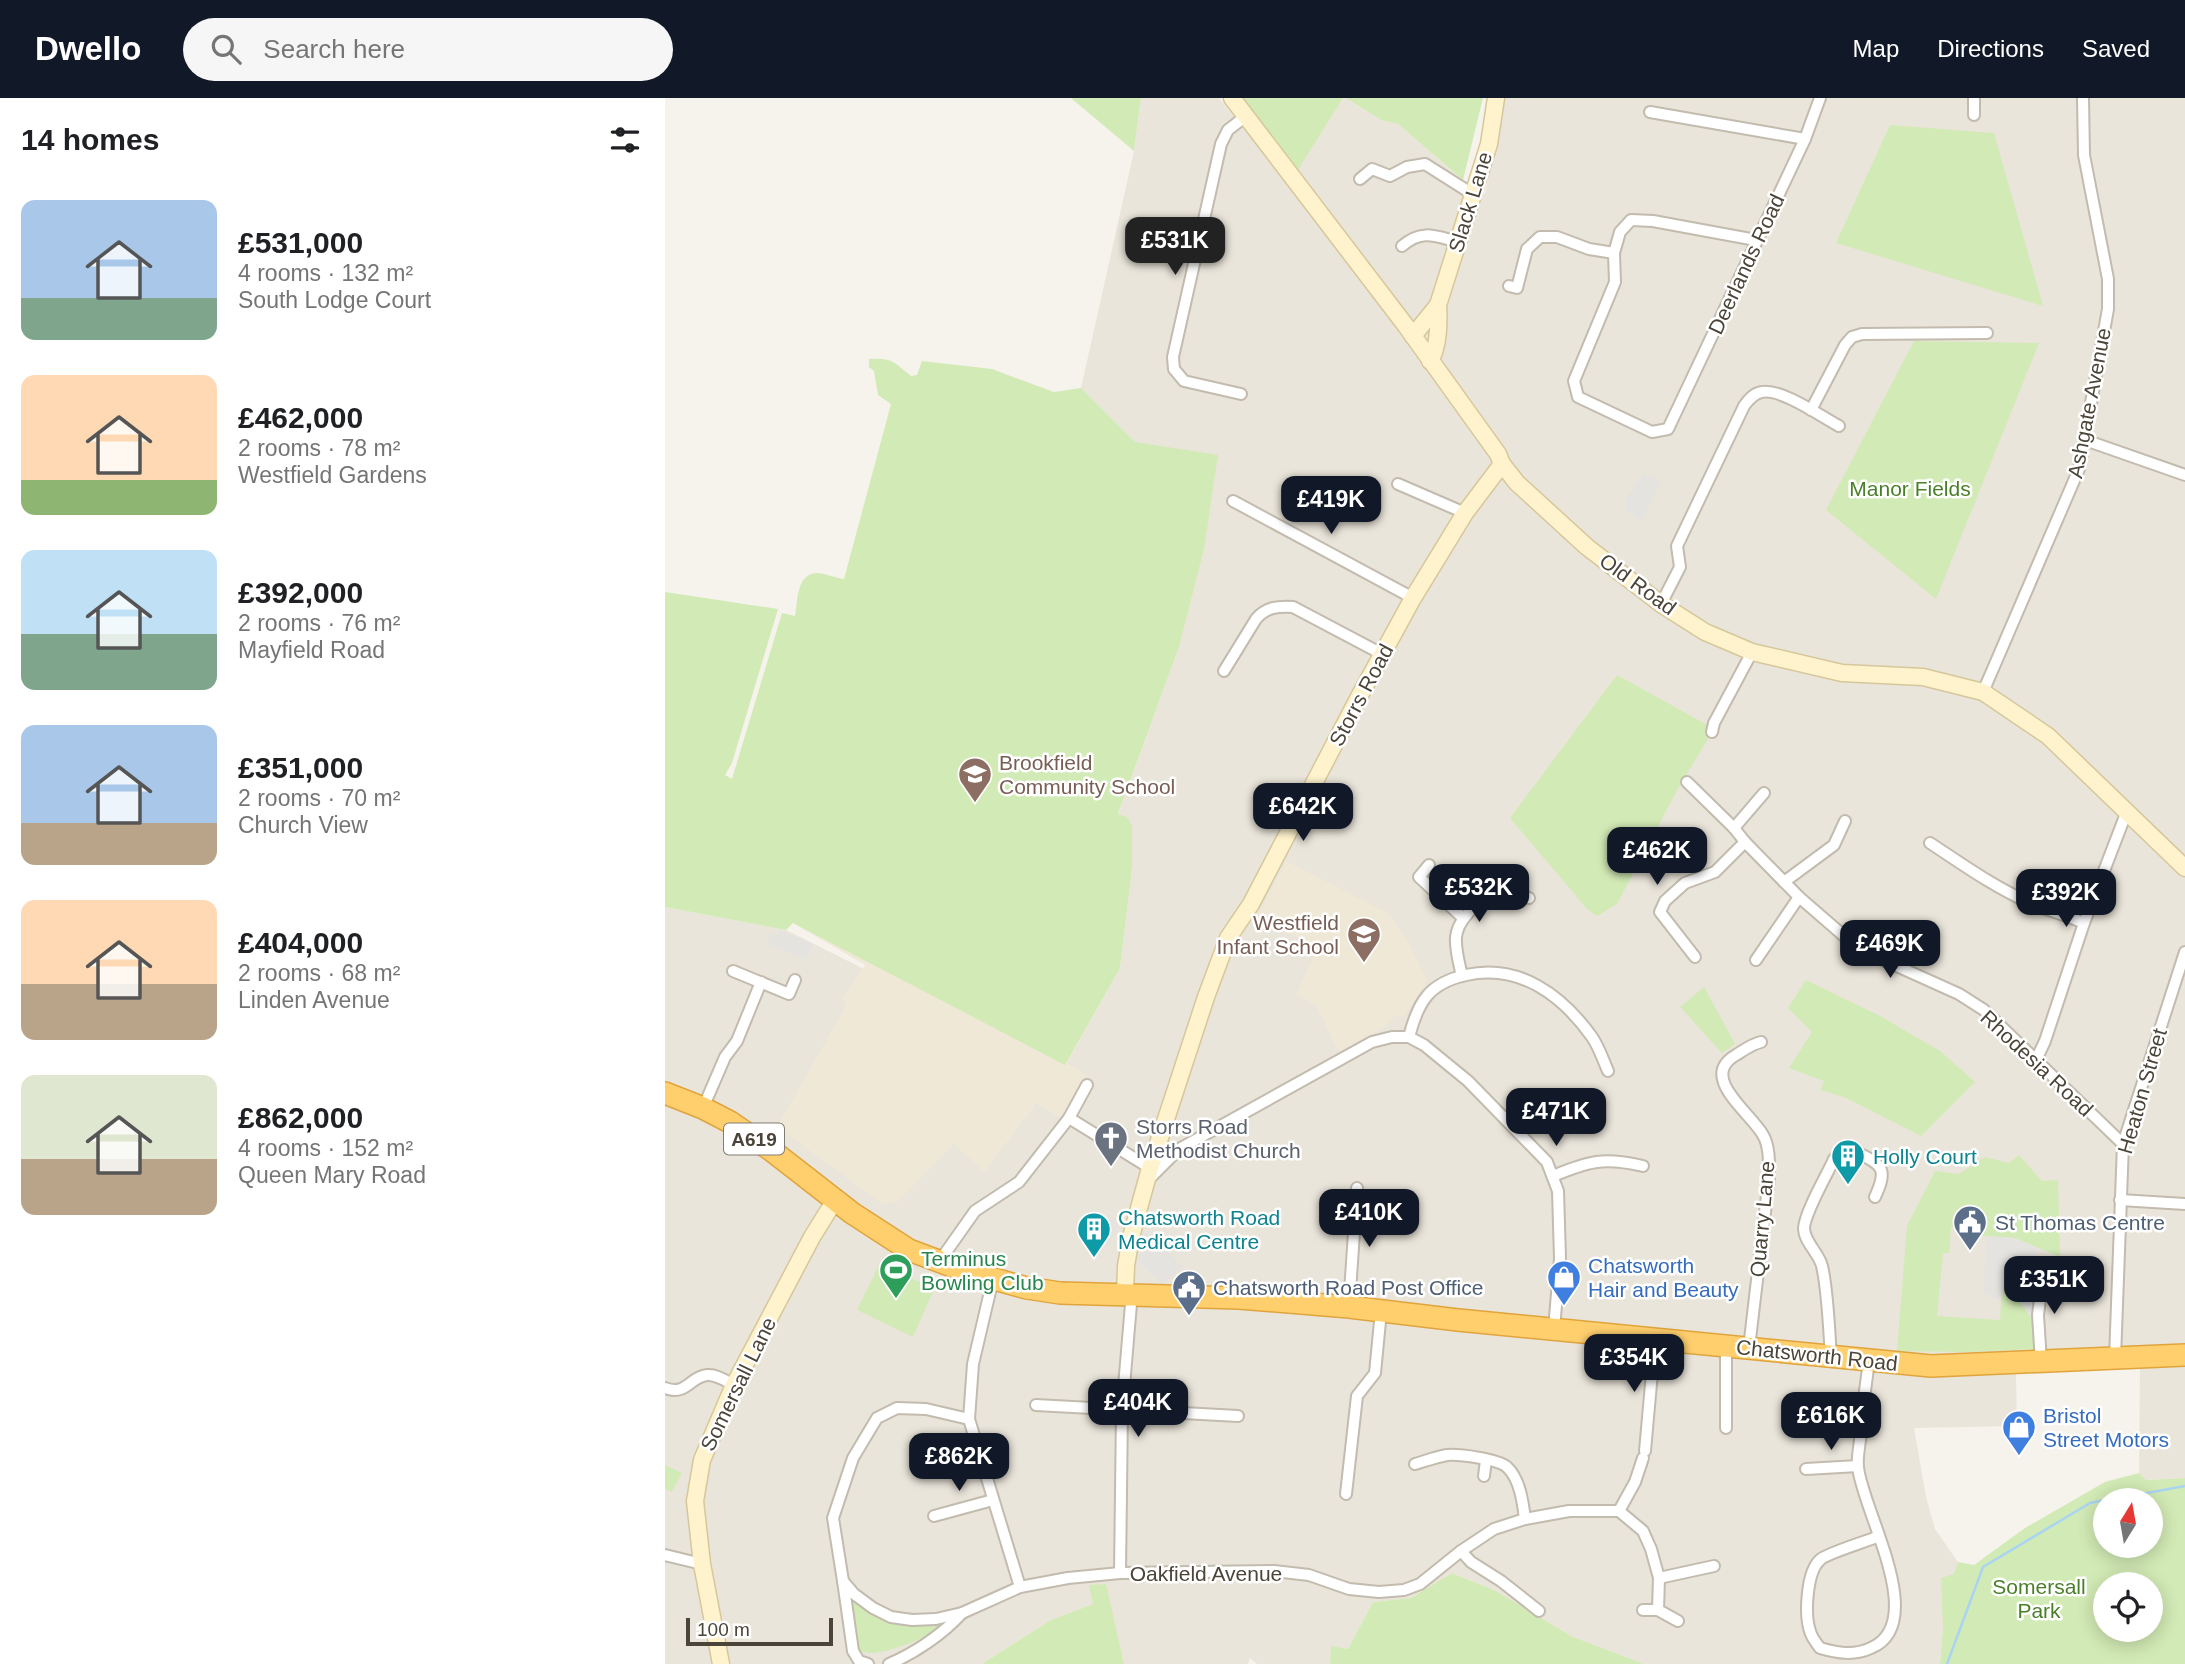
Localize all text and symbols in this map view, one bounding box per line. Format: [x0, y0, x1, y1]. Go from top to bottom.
search box [183, 18, 673, 81]
text: Dwello [35, 30, 141, 67]
icon: search [207, 30, 245, 68]
text: Search here [263, 34, 405, 64]
text: Map [1853, 35, 1899, 62]
text: Directions [1937, 35, 2044, 62]
text: Saved [2082, 35, 2150, 62]
icon: filters [606, 121, 644, 159]
text: 14 homes [21, 123, 159, 156]
street label: Slack Lane [1444, 149, 1496, 255]
street label: Deerlands Road [1704, 190, 1788, 338]
pin: £531K [1126, 218, 1224, 277]
text: £531,000 [238, 226, 363, 259]
text: £531K [1141, 227, 1209, 253]
icon: home [77, 228, 161, 312]
text: 4 rooms · 132 m² [238, 260, 413, 286]
text: South Lodge Court [238, 287, 431, 313]
street label: Ashgate Avenue [2063, 326, 2115, 480]
text: £462,000 [238, 401, 363, 434]
icon: home [77, 403, 161, 487]
text: 2 rooms · 78 m² [238, 435, 400, 461]
text: Westfield Gardens [238, 462, 427, 488]
pin: £419K [1282, 476, 1380, 536]
park label: Manor Fields [1849, 477, 1971, 500]
text: £419K [1297, 486, 1365, 512]
street label: Old Road [1595, 549, 1681, 619]
text: £392,000 [238, 576, 363, 609]
icon: home [77, 578, 161, 662]
text: 2 rooms · 76 m² [238, 610, 400, 636]
text: Mayfield Road [238, 637, 385, 663]
street label: Storrs Road [1325, 640, 1397, 750]
text: £351,000 [238, 751, 363, 784]
place label: Brookfield Community School [999, 751, 1175, 798]
icon: home [77, 753, 161, 837]
school or university icon: Brookfield Community School [956, 755, 994, 804]
pin: £642K [1254, 784, 1352, 843]
text: 2 rooms · 70 m² [238, 785, 400, 811]
text: £642K [1269, 793, 1337, 819]
text: Church View [238, 812, 368, 838]
pin: £462K [1608, 828, 1706, 887]
text: £462K [1623, 837, 1691, 863]
pin: £532K [1430, 864, 1528, 924]
pin: £392K [2017, 870, 2115, 929]
text: £532K [1445, 874, 1513, 900]
text: £392K [2032, 879, 2100, 905]
place label: Westfield Infant School [1216, 911, 1339, 958]
school or university icon: Westfield Infant School [1345, 915, 1383, 964]
pin: £469K [1841, 920, 1939, 980]
text: £404,000 [238, 926, 363, 959]
icon: home [77, 928, 161, 1012]
text: £469K [1856, 930, 1924, 956]
text: 2 rooms · 68 m² [238, 960, 400, 986]
text: Linden Avenue [238, 987, 390, 1013]
street label: Rhodesia Road [1976, 1005, 2098, 1121]
street label: Heaton Street [2113, 1025, 2171, 1156]
pin: £471K [1507, 1088, 1605, 1148]
text: £471K [1522, 1098, 1590, 1124]
text: £862,000 [238, 1101, 363, 1134]
icon: home [77, 1103, 161, 1187]
place label: Storrs Road Methodist Church [1136, 1115, 1301, 1162]
church icon: Storrs Road Methodist Church [1092, 1119, 1130, 1168]
road number: A619 [724, 1124, 784, 1154]
text: 4 rooms · 152 m² [238, 1135, 413, 1161]
building icon: Holly Court [1829, 1137, 1867, 1186]
place label: Holly Court [1873, 1145, 1977, 1168]
street label: Quarry Lane [1745, 1160, 1779, 1278]
text: Queen Mary Road [238, 1162, 426, 1188]
pin: £410K [1320, 1190, 1418, 1249]
text: £410K [1335, 1199, 1403, 1225]
public building icon: St Thomas Centre [1951, 1203, 1989, 1252]
place label: Chatsworth Road Medical Centre [1118, 1206, 1280, 1253]
building icon: Chatsworth Road Medical Centre [1075, 1210, 1113, 1259]
place label: St Thomas Centre [1995, 1211, 2165, 1234]
place label: Terminus Bowling Club [921, 1247, 1044, 1294]
sports icon: Terminus Bowling Club [877, 1251, 915, 1300]
place label: Chatsworth Hair and Beauty [1588, 1254, 1739, 1301]
pin: £351K [2005, 1256, 2103, 1316]
shop icon: Chatsworth Hair and Beauty [1545, 1258, 1583, 1307]
text: £351K [2020, 1266, 2088, 1292]
public building icon: Chatsworth Road Post Office [1170, 1268, 1208, 1317]
place label: Chatsworth Road Post Office [1213, 1276, 1483, 1299]
street label: Somersall Lane [696, 1313, 780, 1455]
pin: £354K [1585, 1334, 1683, 1394]
street label: Chatsworth Road [1735, 1335, 1899, 1375]
text: £354K [1600, 1344, 1668, 1370]
pin: £404K [1089, 1380, 1187, 1439]
text: £404K [1104, 1389, 1172, 1415]
pin: £616K [1782, 1392, 1880, 1452]
text: £616K [1797, 1402, 1865, 1428]
place label: Bristol Street Motors [2043, 1404, 2169, 1451]
shop icon: Bristol Street Motors [2000, 1408, 2038, 1457]
pin: £862K [910, 1434, 1008, 1493]
text: £862K [925, 1443, 993, 1469]
north arrow [2093, 1488, 2163, 1558]
map controls [2093, 1488, 2163, 1642]
street label: Oakfield Avenue [1130, 1562, 1282, 1585]
button: locate [2093, 1572, 2163, 1642]
park label: Somersall Park [1992, 1575, 2086, 1622]
scale bar [686, 1615, 833, 1647]
text: 100 m [697, 1619, 750, 1640]

